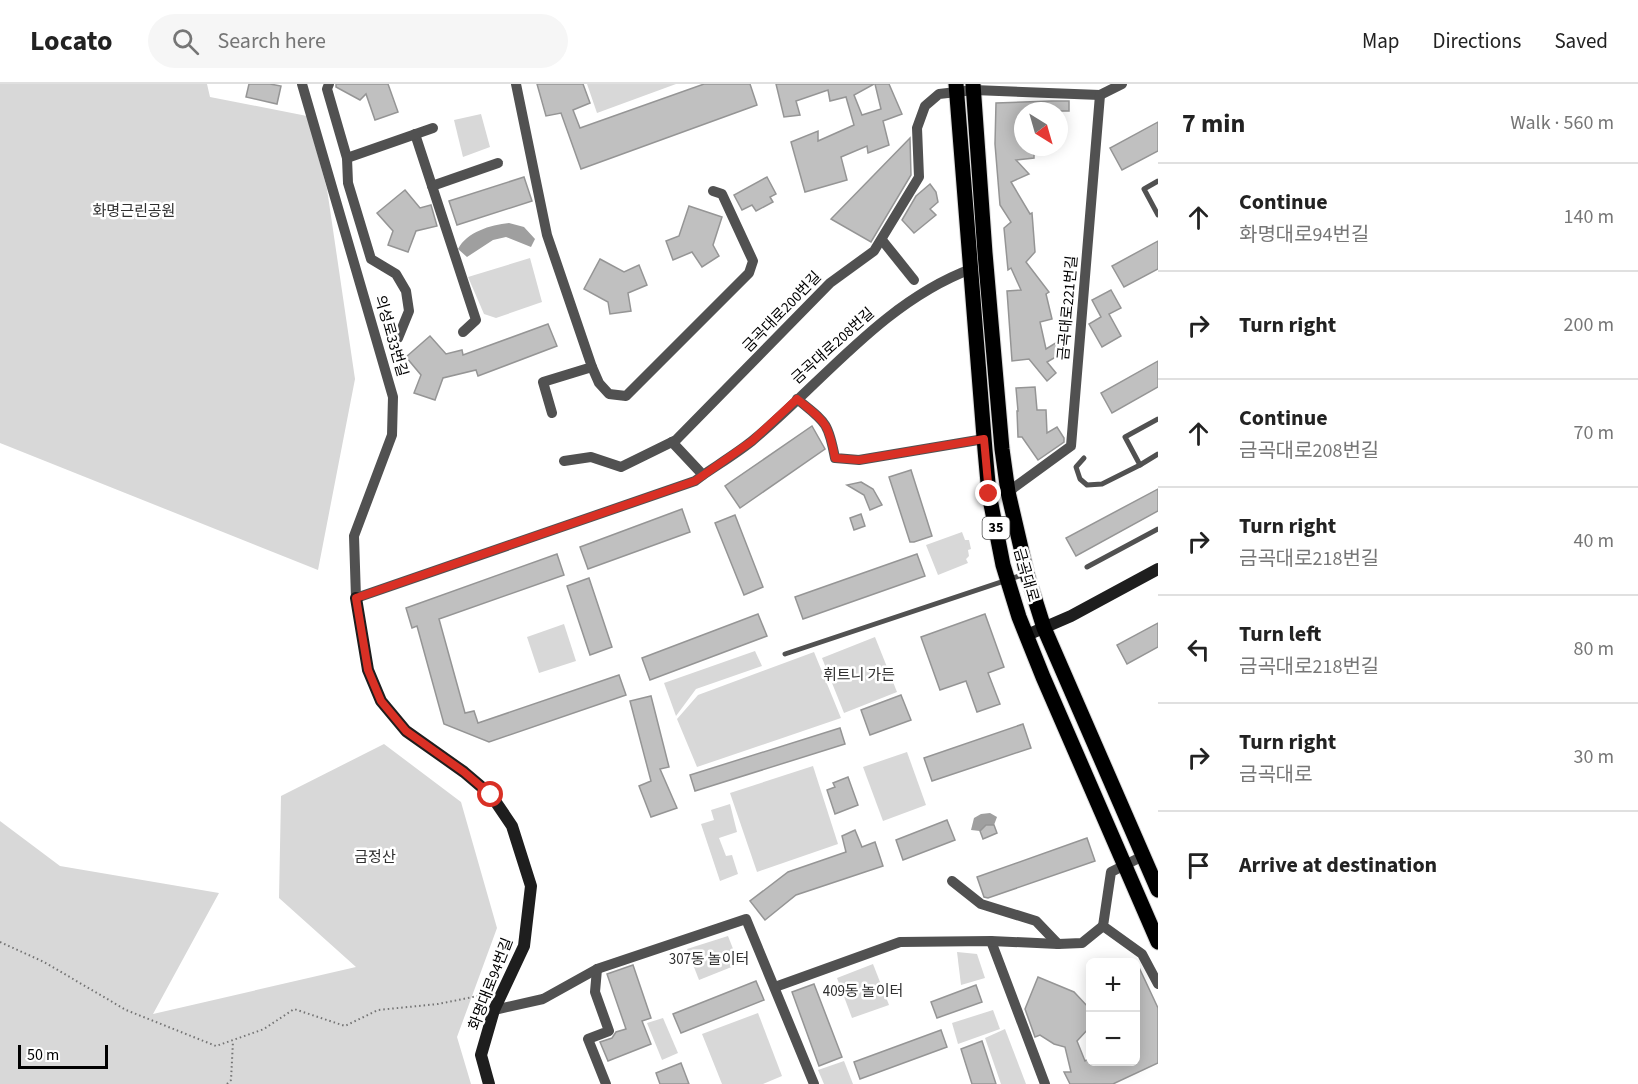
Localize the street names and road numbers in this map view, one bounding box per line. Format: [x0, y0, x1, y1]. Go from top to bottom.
street label: 금곡대로221번길 [1053, 255, 1083, 361]
street label: 금곡대로200번길 [738, 267, 826, 357]
street label: 의성로33번길 [369, 293, 413, 379]
street label: 금곡대로208번길 [787, 303, 879, 389]
road number: 35 [982, 517, 1010, 539]
street label: 금곡대로 [1008, 546, 1044, 604]
street label: 화명대로94번길 [464, 935, 518, 1033]

